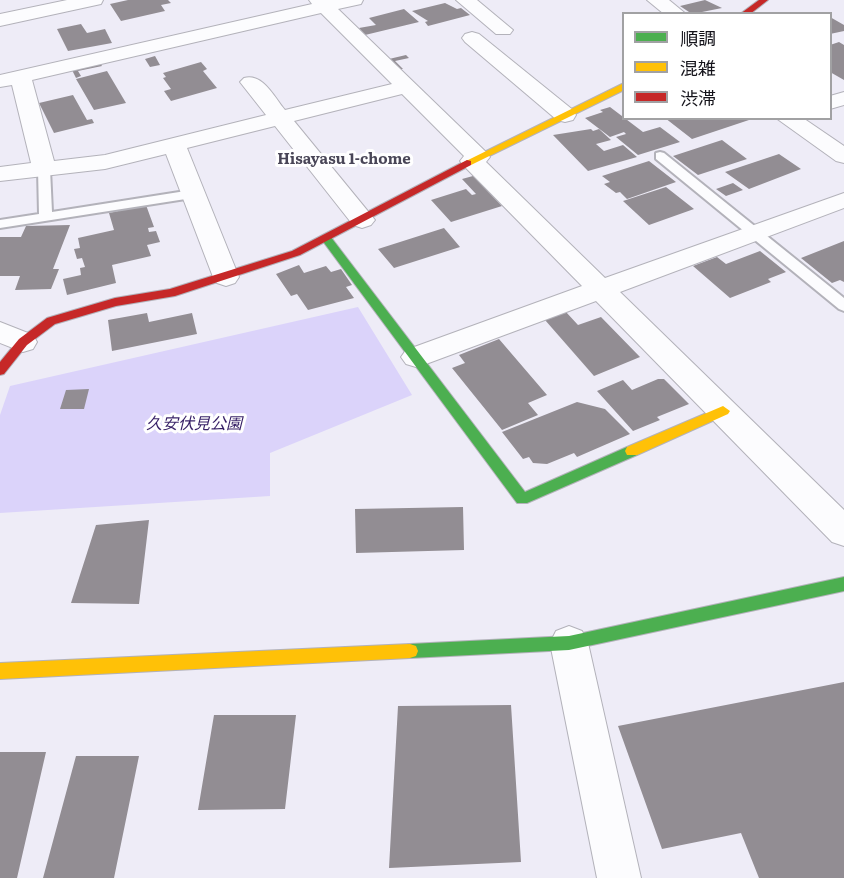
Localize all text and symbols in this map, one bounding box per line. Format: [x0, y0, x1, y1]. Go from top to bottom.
legend [622, 12, 832, 120]
text: 順調 [680, 24, 716, 51]
text: 混雑 [680, 54, 716, 81]
text: 渋滞 [680, 84, 716, 111]
district label: Hisayasu 1-chome [277, 151, 411, 169]
park label: 久安伏見公園 [146, 414, 242, 434]

